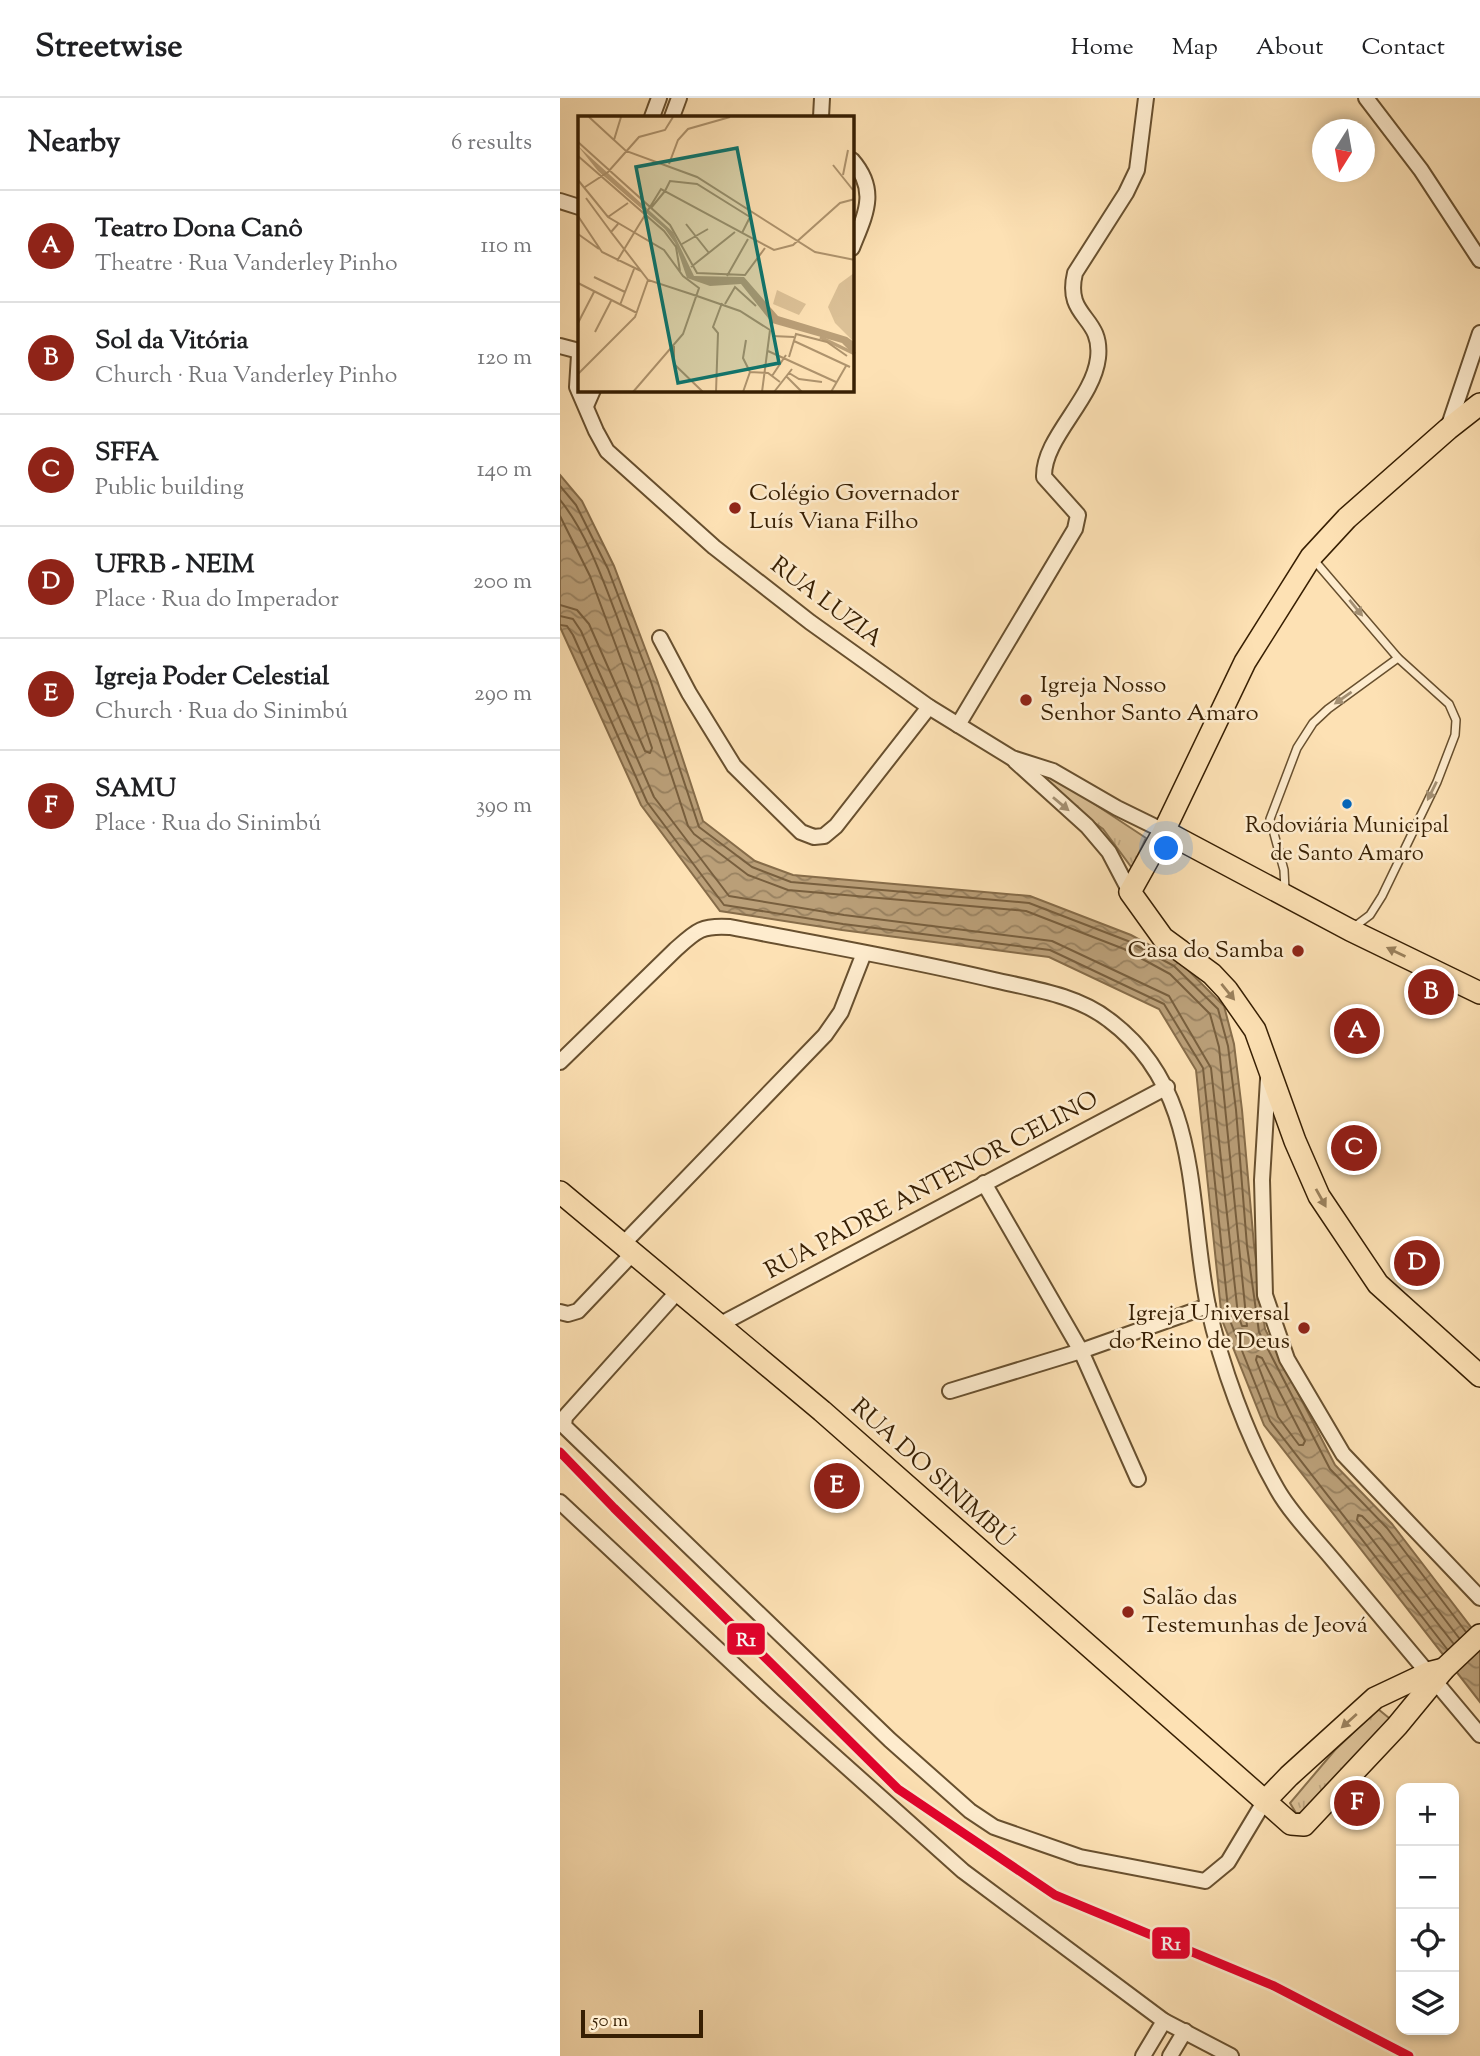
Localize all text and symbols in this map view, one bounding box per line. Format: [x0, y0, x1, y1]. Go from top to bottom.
text: Streetwise [35, 24, 183, 72]
text: Home [1071, 31, 1134, 65]
text: Map [1172, 31, 1218, 65]
text: About [1256, 31, 1323, 65]
text: Contact [1361, 31, 1445, 65]
inset map [578, 116, 854, 392]
north arrow [1312, 119, 1375, 182]
text: Nearby [28, 122, 120, 165]
text: 6 results [451, 127, 532, 160]
text: Teatro Dona Canô [95, 211, 303, 248]
text: A [42, 230, 60, 263]
text: 110 m [481, 230, 532, 263]
text: Theatre · Rua Vanderley Pinho [95, 248, 398, 281]
text: Sol da Vitória [95, 323, 249, 360]
text: B [44, 342, 58, 375]
text: 120 m [477, 342, 532, 375]
text: Church · Rua Vanderley Pinho [95, 360, 397, 393]
text: SFFA [95, 435, 159, 472]
text: C [42, 454, 60, 487]
text: 140 m [477, 454, 532, 487]
text: Public building [95, 472, 244, 505]
place label: Colégio Governador Luís Viana Filho [749, 477, 959, 539]
marker: Colégio Governador Luís Viana Filho [727, 500, 743, 516]
text: UFRB - NEIM [95, 547, 254, 584]
street label: RUA LUZIA [763, 549, 890, 657]
text: D [42, 566, 60, 599]
text: 200 m [473, 566, 532, 599]
text: Place · Rua do Imperador [95, 584, 339, 617]
one-way arrow [1348, 599, 1363, 616]
text: Igreja Poder Celestial [95, 659, 329, 696]
place label: Igreja Nosso Senhor Santo Amaro [1040, 669, 1259, 731]
text: E [44, 678, 58, 711]
text: 290 m [474, 678, 532, 711]
one-way arrow [1334, 691, 1352, 705]
marker: Igreja Nosso Senhor Santo Amaro [1018, 692, 1034, 708]
text: Church · Rua do Sinimbú [95, 696, 348, 729]
text: SAMU [95, 771, 176, 808]
one-way arrow [1426, 781, 1438, 801]
text: F [45, 790, 57, 823]
text: 390 m [476, 790, 532, 823]
one-way arrow [1053, 796, 1070, 811]
marker: Rodoviária Municipal de Santo Amaro [1340, 797, 1354, 811]
text: Place · Rua do Sinimbú [95, 808, 321, 841]
place label: Rodoviária Municipal de Santo Amaro [1245, 811, 1449, 871]
your location [1149, 831, 1183, 865]
place label: Casa do Samba [1128, 934, 1284, 968]
marker: Casa do Samba [1290, 943, 1306, 959]
one-way arrow [1386, 947, 1406, 958]
pin: B [1408, 966, 1454, 1018]
one-way arrow [1220, 983, 1235, 1001]
pin: A [1334, 1005, 1380, 1057]
street label: RUA PADRE ANTENOR CELINO [759, 1083, 1105, 1289]
pin: C [1331, 1122, 1377, 1174]
one-way arrow [1315, 1188, 1327, 1208]
pin: D [1394, 1237, 1440, 1289]
place label: Igreja Universal do Reino de Deus [1109, 1297, 1290, 1359]
marker: Igreja Universal do Reino de Deus [1296, 1320, 1312, 1336]
street label: RUA DO SINIMBÚ [843, 1391, 1021, 1557]
pin: E [814, 1460, 860, 1512]
place label: Salão das Testemunhas de Jeová [1142, 1581, 1368, 1643]
marker: Salão das Testemunhas de Jeová [1120, 1604, 1136, 1620]
line badge: R1 [726, 1622, 766, 1656]
text: R1 [736, 1628, 757, 1655]
one-way arrow [1341, 1713, 1358, 1728]
pin: F [1334, 1777, 1380, 1829]
map controls [1396, 1783, 1459, 2035]
button: + [1396, 1783, 1459, 1846]
button: − [1396, 1846, 1459, 1909]
button: locate [1396, 1909, 1459, 1972]
line badge: R1 [1151, 1926, 1191, 1960]
text: R1 [1161, 1932, 1182, 1959]
button: layers [1396, 1972, 1459, 2035]
scale bar [581, 2007, 704, 2039]
text: 50 m [592, 2008, 628, 2035]

